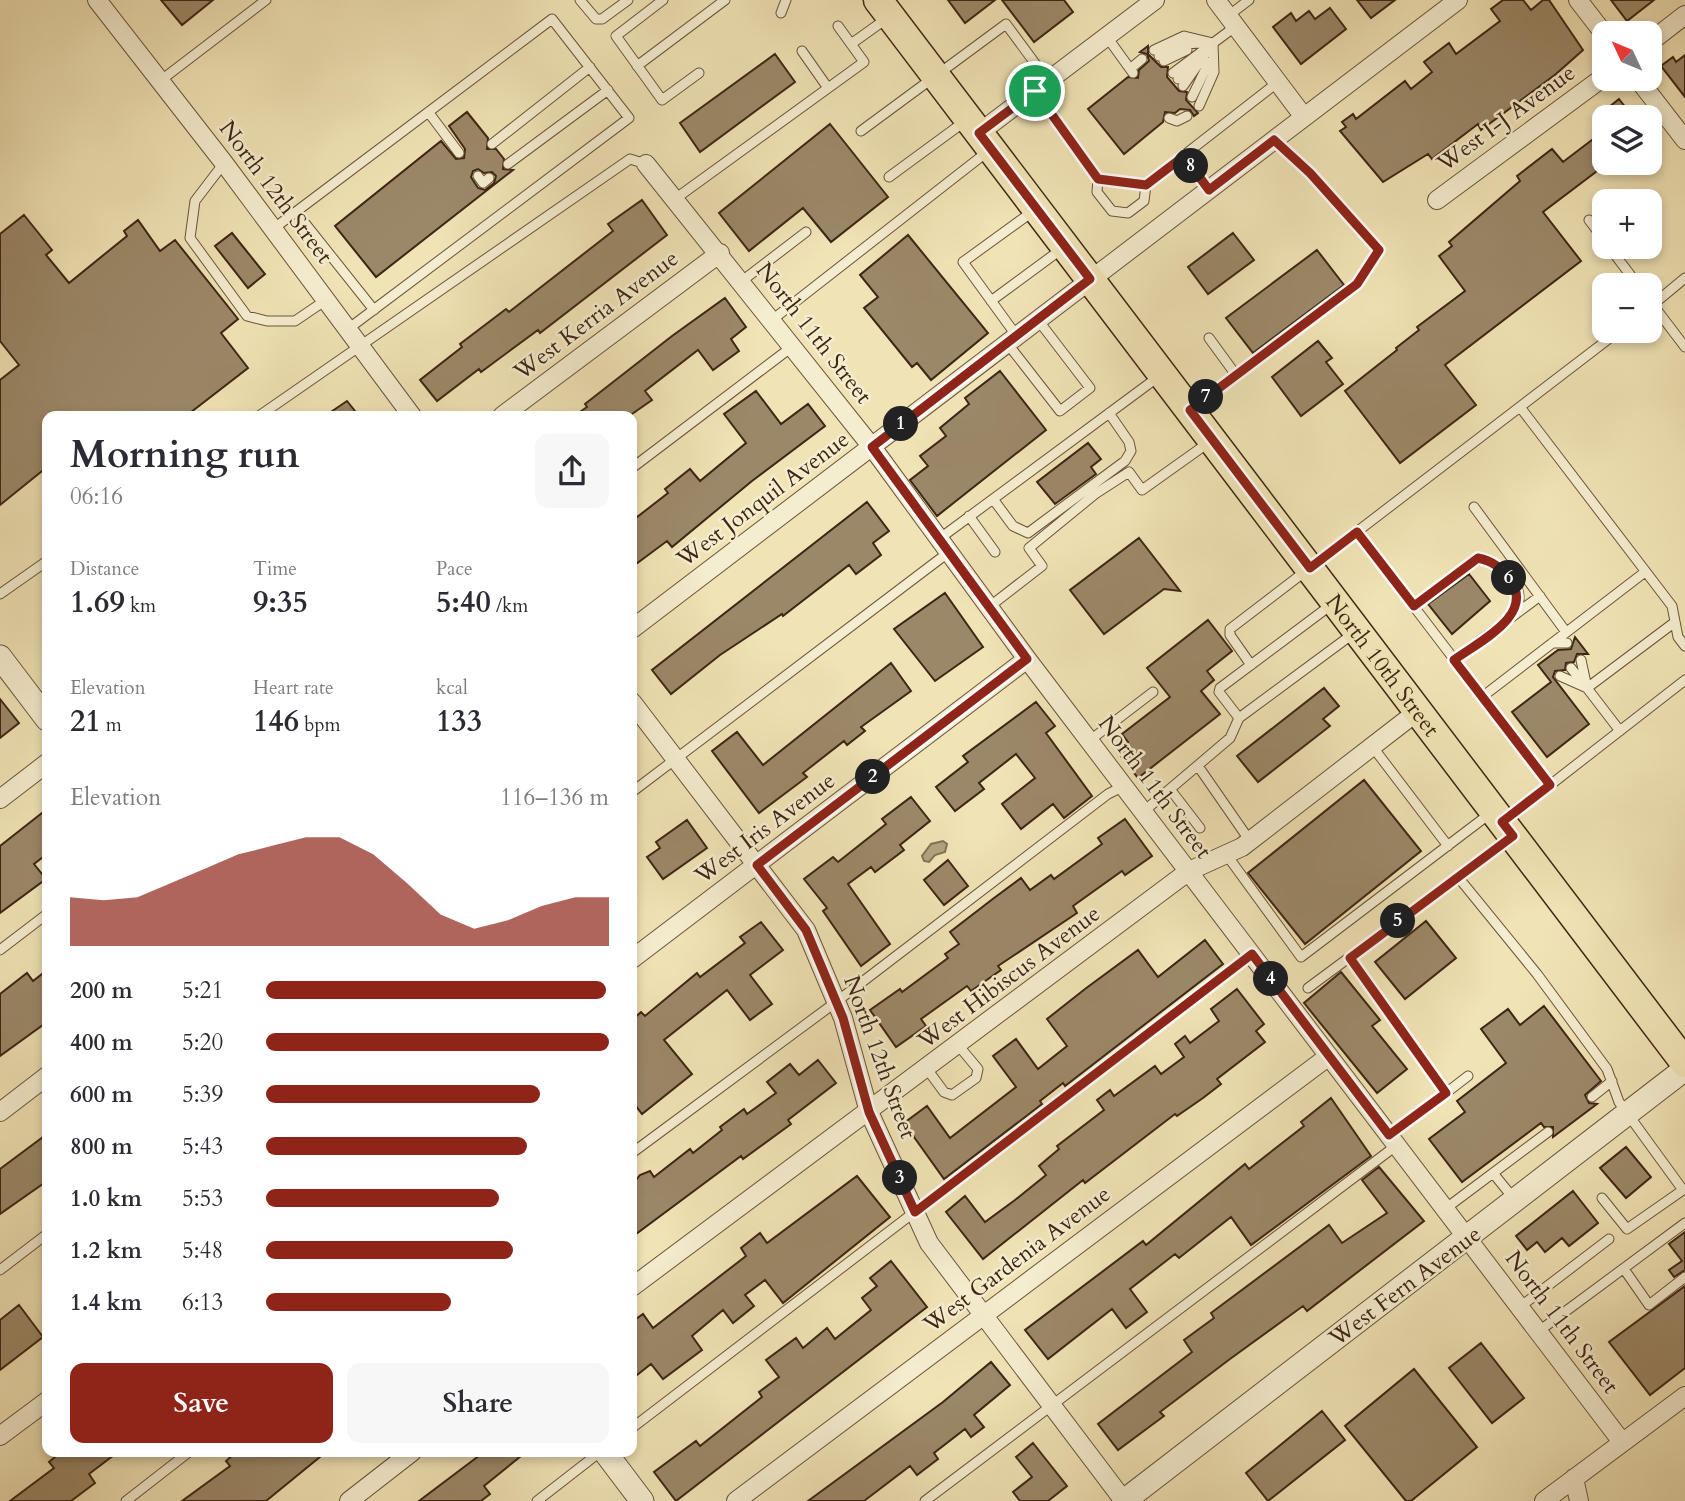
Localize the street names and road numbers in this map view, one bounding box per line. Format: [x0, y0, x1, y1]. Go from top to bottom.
street label: West I-J Avenue [1430, 57, 1581, 179]
street label: North 12th Street [212, 114, 340, 270]
street label: West Kerria Avenue [507, 243, 685, 388]
street label: North 11th Street [749, 256, 879, 410]
street label: West Jonquil Avenue [670, 424, 855, 575]
street label: North 10th Street [1319, 587, 1447, 743]
street label: North 11th Street [1091, 709, 1219, 865]
street label: West Iris Avenue [688, 765, 841, 892]
street label: West Hibiscus Avenue [911, 898, 1106, 1056]
street label: North 12th Street [836, 971, 924, 1143]
street label: West Gardenia Avenue [916, 1178, 1117, 1340]
street label: West Fern Avenue [1322, 1219, 1487, 1354]
street label: North 11th Street [1498, 1244, 1626, 1400]

